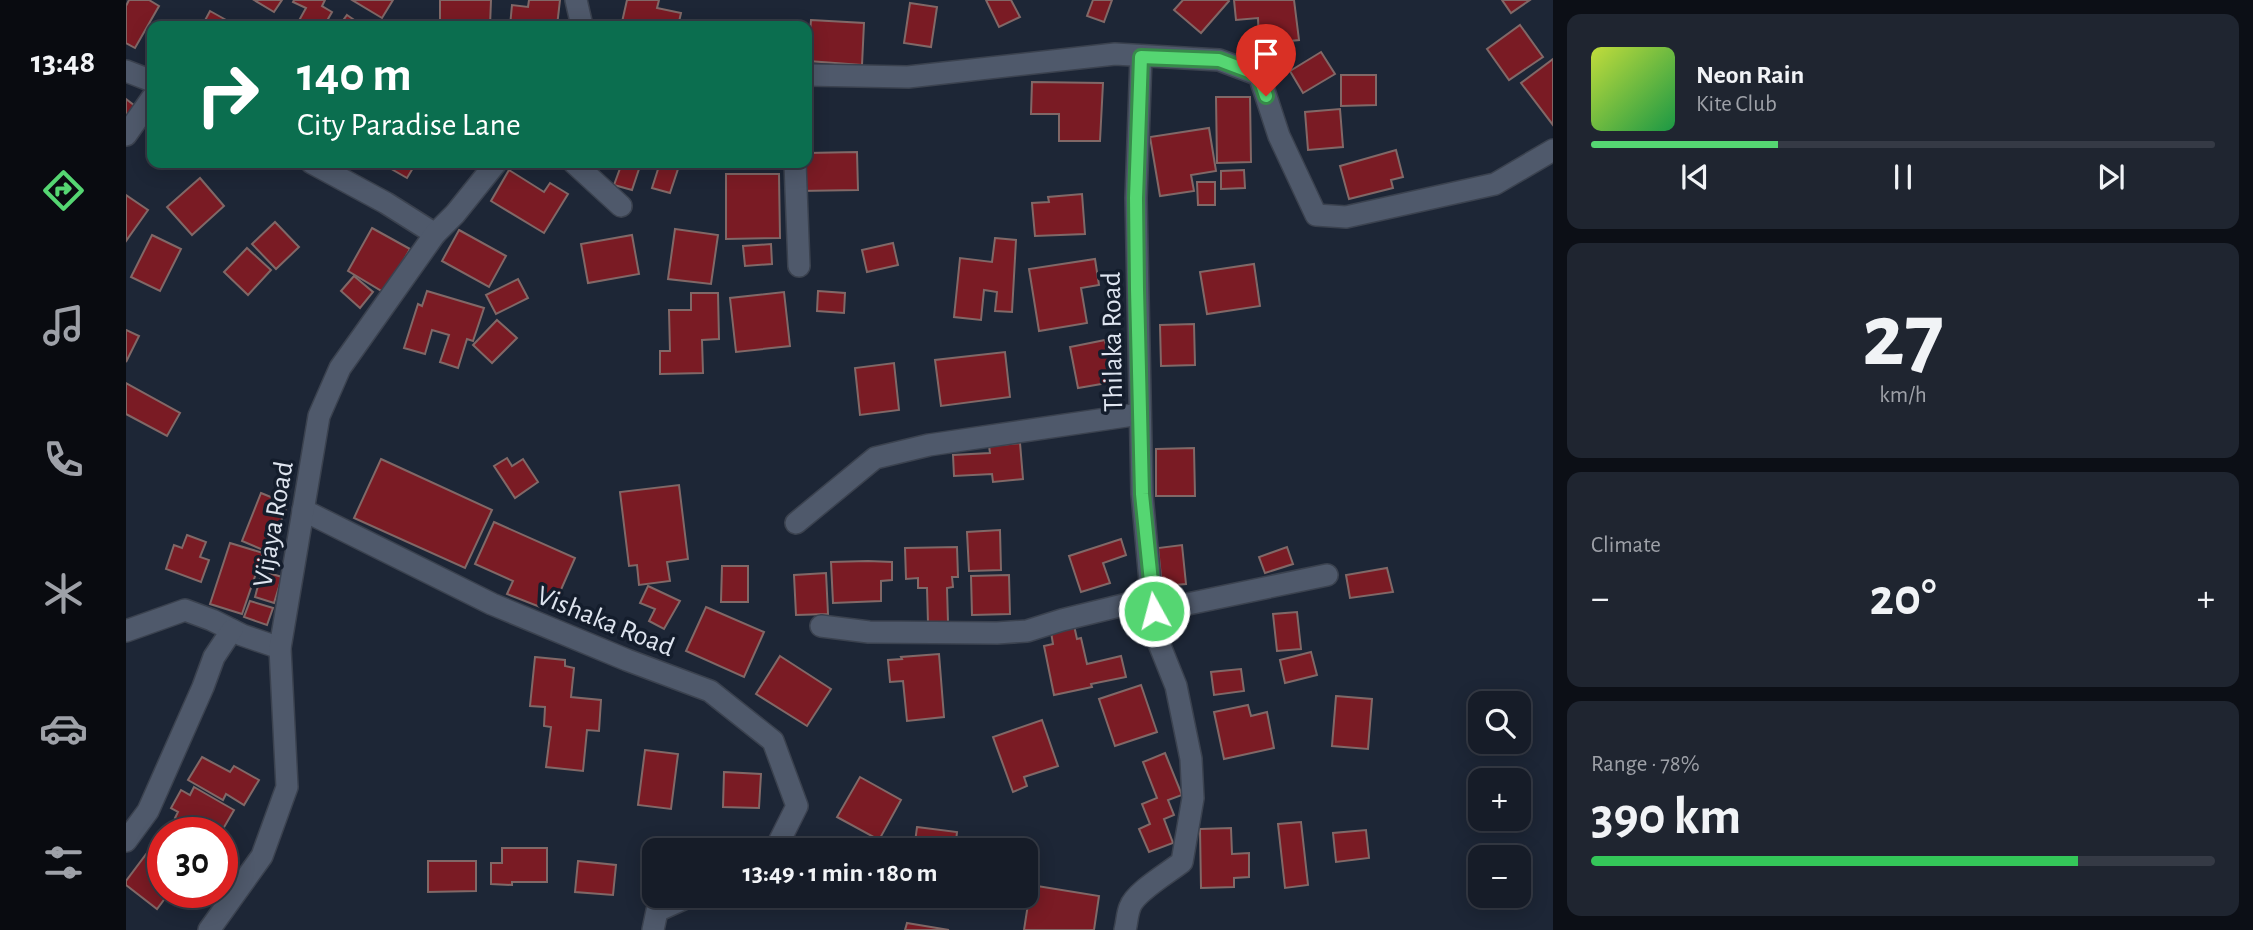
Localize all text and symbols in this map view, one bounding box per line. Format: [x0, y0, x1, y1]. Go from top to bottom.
pin [1236, 24, 1296, 96]
icon: arrive [1247, 35, 1285, 73]
text: 13:48 [31, 46, 95, 78]
icon: right [182, 49, 273, 140]
text: 140 m [297, 51, 412, 100]
text: Neon Rain [1696, 62, 1804, 88]
text: Kite Club [1696, 93, 1777, 116]
text: City Paradise Lane [297, 109, 521, 141]
icon: previous [1676, 158, 1714, 196]
icon: pause [1884, 158, 1922, 196]
icon: next [2092, 158, 2130, 196]
icon: directions [39, 166, 88, 215]
street label: Thilaka Road [1098, 272, 1128, 412]
text: 27 [1862, 291, 1944, 382]
icon: music [39, 301, 88, 350]
text: km/h [1879, 384, 1927, 407]
icon: phone [39, 435, 88, 484]
street label: Vijaya Road [249, 459, 299, 589]
text: Climate [1591, 534, 1661, 557]
icon: climate [39, 569, 88, 618]
text: 20° [1870, 572, 1936, 624]
position arrow [1117, 574, 1191, 648]
text: − [1591, 580, 1609, 618]
text: + [2197, 580, 2215, 618]
street label: Vishaka Road [532, 582, 678, 662]
map controls [1468, 691, 1531, 908]
button: search [1468, 691, 1531, 754]
icon: car [39, 704, 88, 753]
text: Range · 78% [1591, 753, 1700, 776]
button: + [1468, 768, 1531, 831]
text: 390 km [1591, 791, 1741, 843]
speed limit sign: 30 [147, 817, 238, 908]
icon: filters [39, 838, 88, 887]
button: − [1468, 845, 1531, 908]
text: 13:49 · 1 min · 180 m [742, 860, 938, 886]

